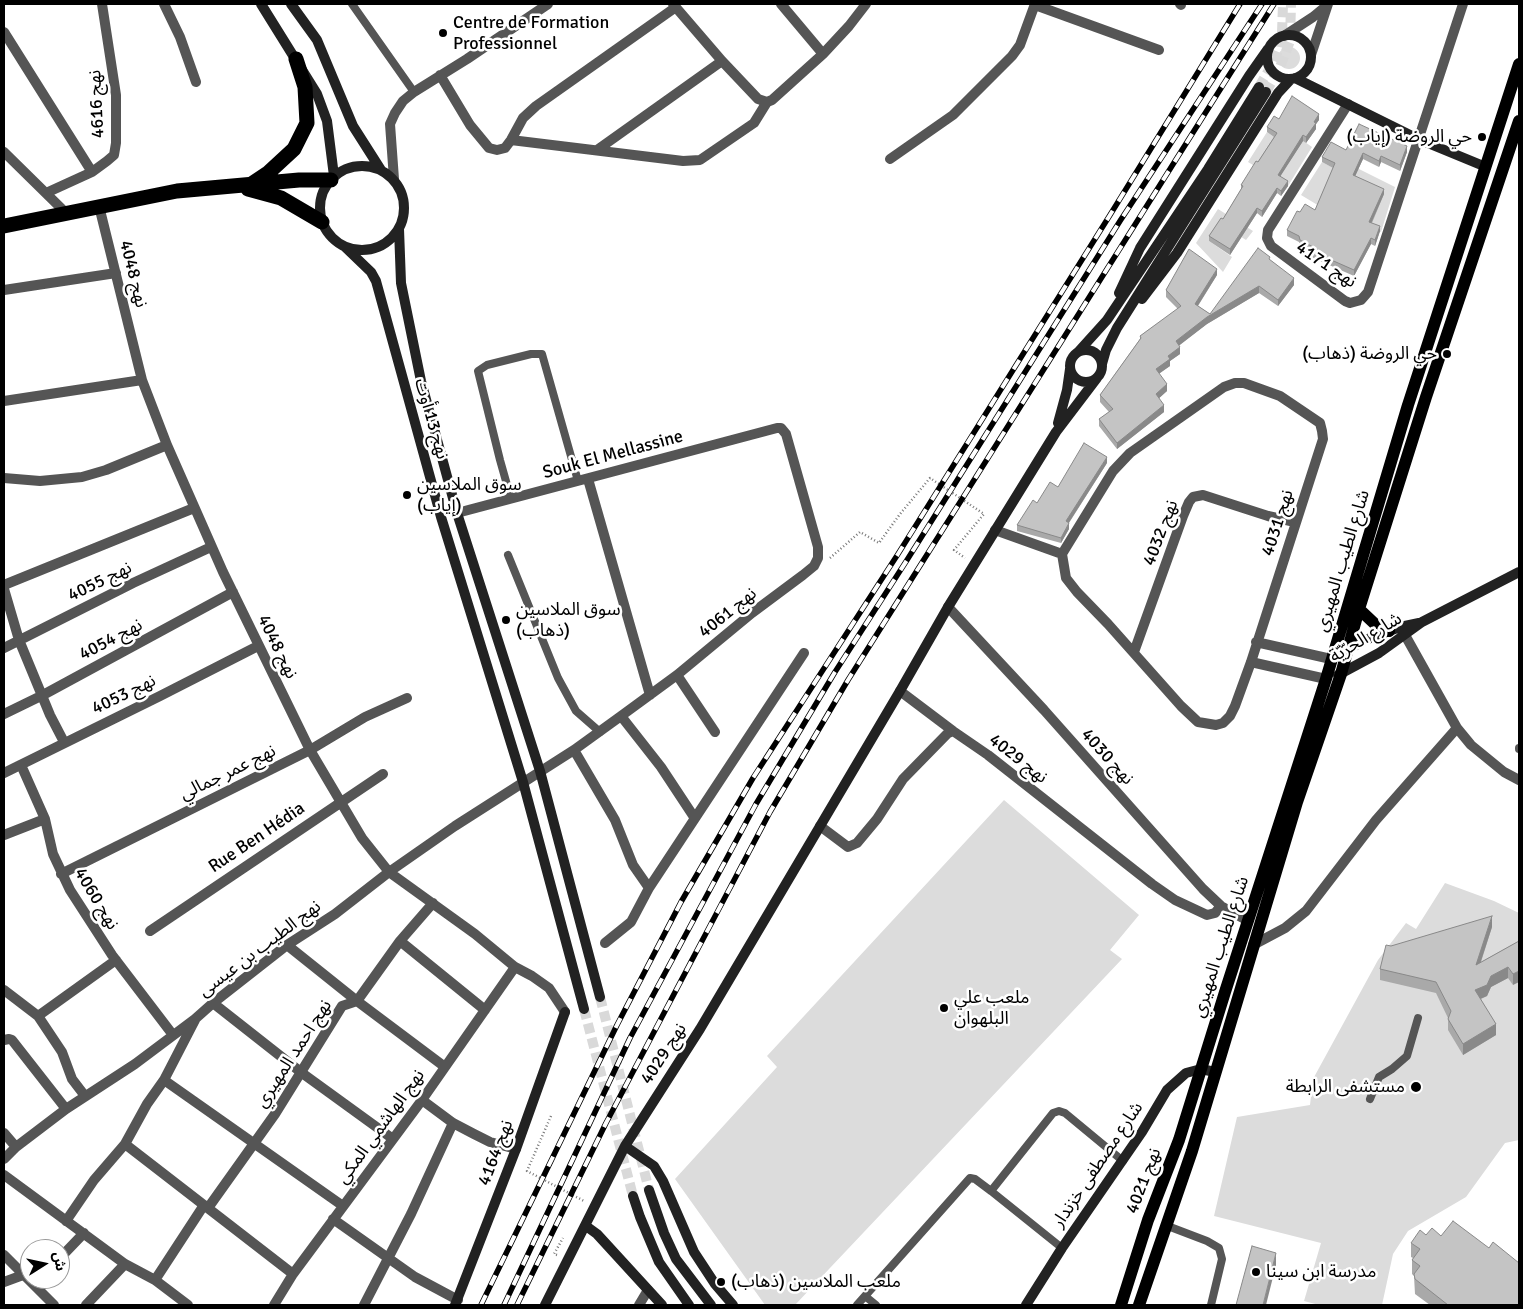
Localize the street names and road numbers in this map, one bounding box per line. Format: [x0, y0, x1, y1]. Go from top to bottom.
street label: نهج 4616 [84, 69, 110, 139]
street label: نهج 4171 [1292, 237, 1360, 293]
street label: نهج 4048 [114, 238, 152, 310]
street label: نهج 13 أوت [409, 376, 453, 462]
street label: Souk El Mellassine [541, 426, 685, 484]
street label: نهج 4031 [1257, 487, 1299, 559]
street label: شارع الطيب المهيري [1311, 487, 1375, 635]
street label: نهج 4032 [1139, 497, 1183, 569]
street label: نهج 4055 [64, 557, 136, 607]
street label: نهج 4061 [695, 583, 761, 643]
street label: شارع الحرّيّة [1326, 608, 1406, 668]
street label: نهج 4048 [252, 611, 302, 683]
street label: نهج 4054 [76, 614, 146, 666]
street label: نهج 4053 [88, 670, 160, 720]
street label: نهج 4030 [1076, 724, 1138, 790]
street label: نهج 4029 [984, 729, 1052, 789]
street label: نهج عمر جمالي [176, 740, 280, 806]
street label: Rue Ben Hédia [205, 798, 309, 878]
street label: نهج 4060 [69, 864, 123, 934]
street label: شارع الطيب المهيري [1188, 874, 1254, 1020]
street label: نهج الطيب بن عيسى [194, 896, 326, 1002]
street label: نهج احمد المهيري [251, 996, 337, 1112]
street label: نهج 4029 [636, 1019, 692, 1089]
street label: نهج الهاشمي المكي [332, 1065, 430, 1189]
street label: شارع مصطفى خزندار [1048, 1098, 1148, 1232]
street label: نهج 4164 [474, 1117, 518, 1189]
street label: نهج 4021 [1122, 1145, 1166, 1217]

